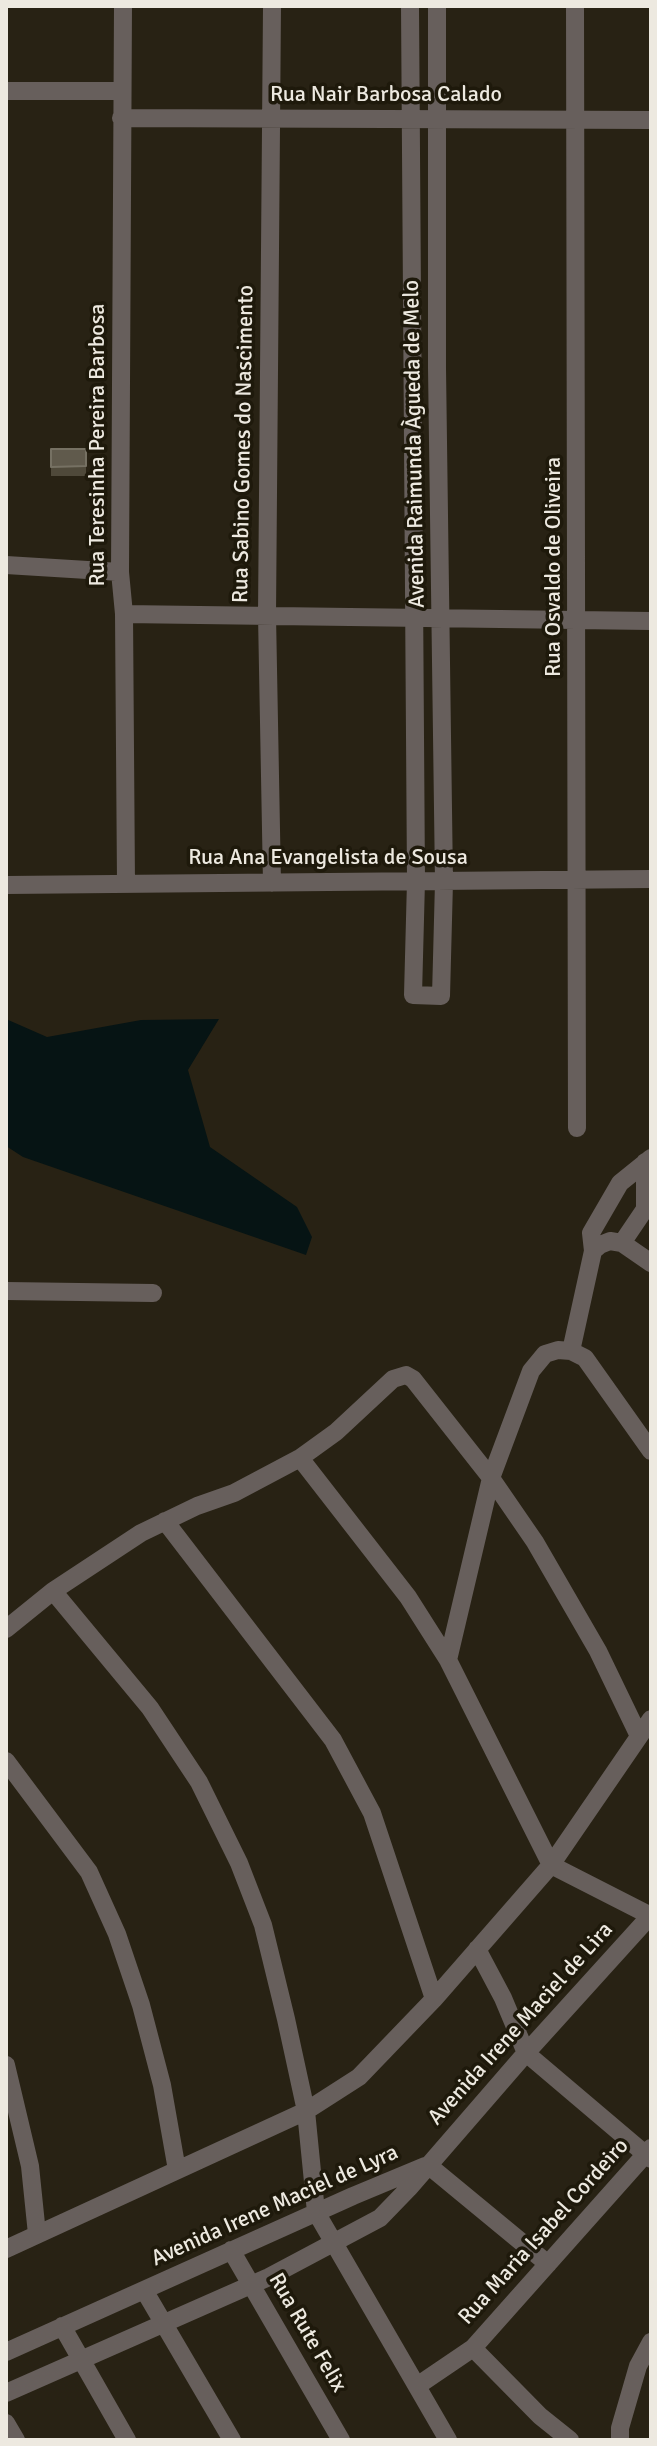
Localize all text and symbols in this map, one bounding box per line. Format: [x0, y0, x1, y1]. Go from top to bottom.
street label: Rua Nair Barbosa Calado [270, 82, 502, 108]
street label: Avenida Raimunda Àgueda de Melo [399, 280, 431, 608]
street label: Rua Sabino Gomes do Nascimento [228, 285, 260, 603]
street label: Rua Teresinha Pereira Barbosa [85, 304, 111, 586]
street label: Rua Osvaldo de Oliveira [541, 457, 567, 677]
street label: Rua Ana Evangelista de Sousa [188, 845, 468, 871]
street label: Avenida Irene Maciel de Lira [423, 1917, 619, 2131]
street label: Rua Maria Isabel Cordeiro [453, 2133, 635, 2331]
street label: Avenida Irene Maciel de Lyra [147, 2140, 403, 2272]
street label: Rua Rute Felix [262, 2269, 352, 2397]

